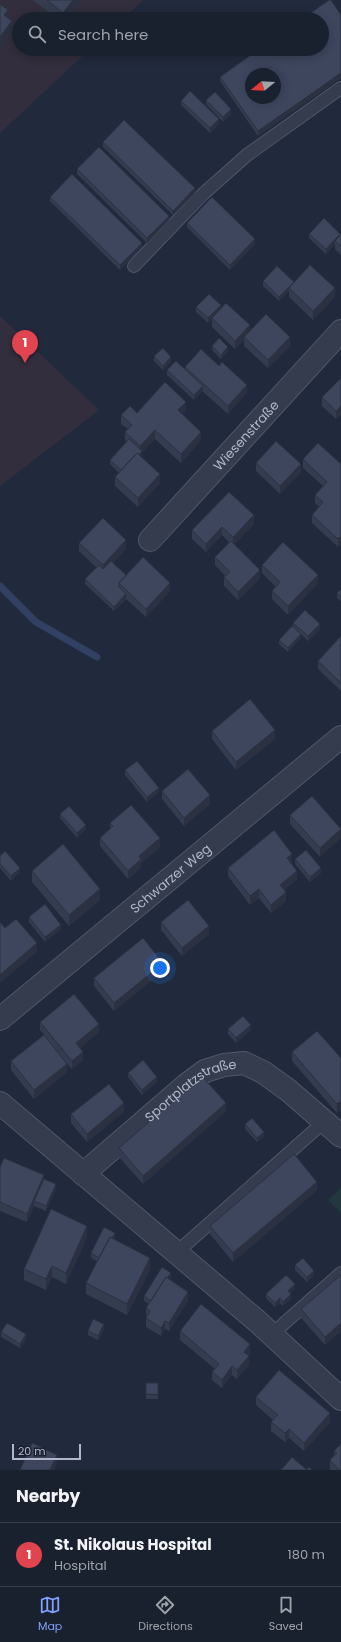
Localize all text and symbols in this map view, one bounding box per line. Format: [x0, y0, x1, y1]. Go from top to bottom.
search box [12, 12, 329, 56]
icon: search [26, 23, 48, 45]
text: Search here [58, 24, 148, 45]
north arrow [245, 68, 281, 104]
pin: 1 [12, 330, 38, 363]
street label: Wiesenstraße [209, 396, 283, 475]
street label: Schwarzer Weg [126, 839, 215, 917]
your location [150, 958, 170, 978]
street label: Sportplatzstraße [140, 1054, 237, 1126]
scale bar [12, 1442, 81, 1461]
text: 20 m [18, 1443, 46, 1459]
text: Nearby [16, 1484, 80, 1508]
text: St. Nikolaus Hospital [54, 1534, 212, 1555]
text: 1 [27, 1545, 31, 1564]
text: 180 m [288, 1545, 325, 1564]
text: Hospital [54, 1556, 107, 1575]
tab: Map [38, 1594, 62, 1635]
tab: Directions [138, 1594, 193, 1635]
tab: Saved [269, 1594, 303, 1635]

